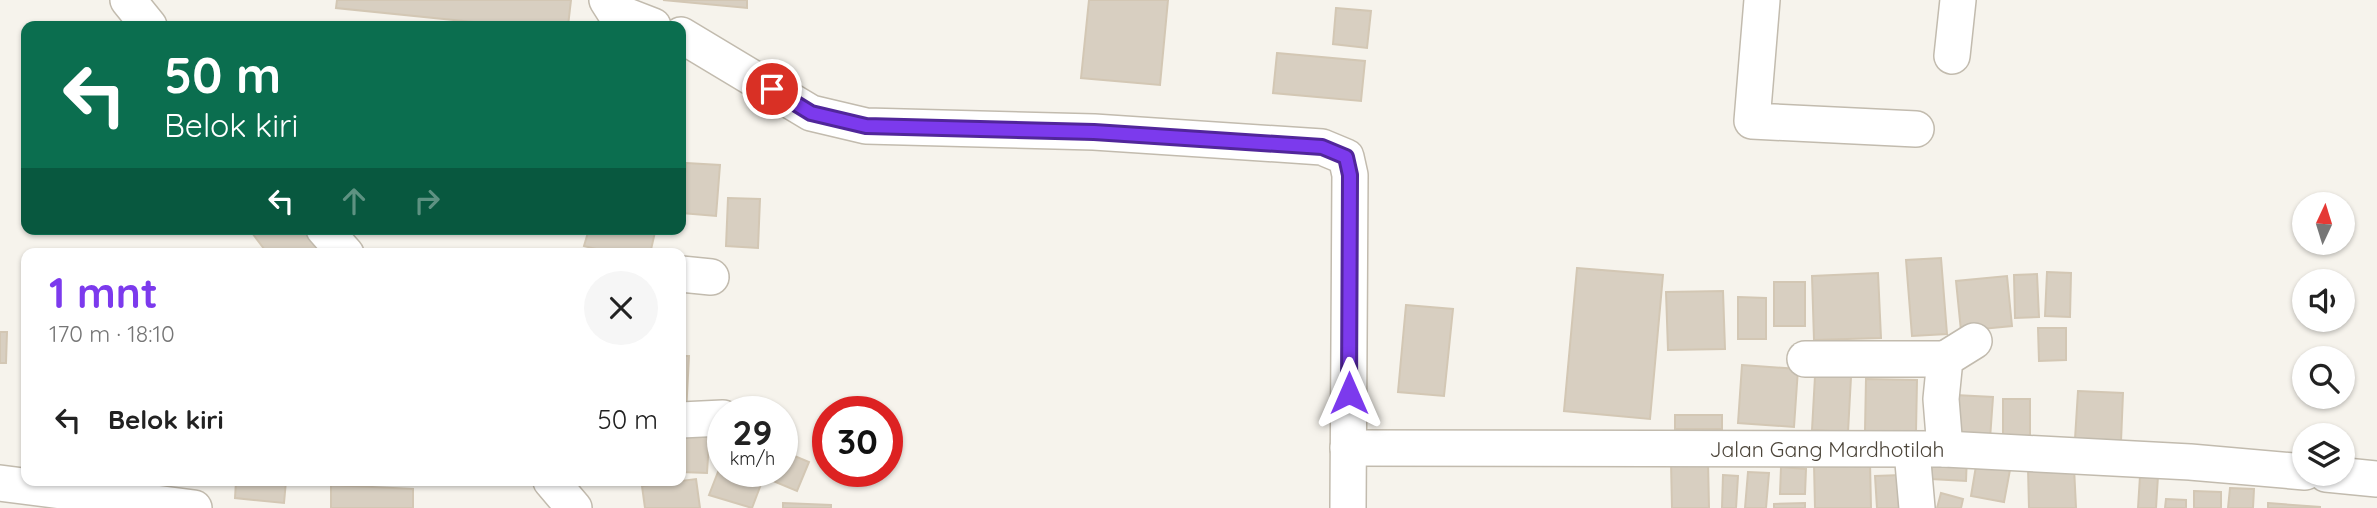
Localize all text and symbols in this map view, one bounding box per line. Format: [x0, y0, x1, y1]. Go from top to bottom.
text: 50 m [164, 44, 281, 105]
icon: left [49, 49, 140, 140]
pin [742, 59, 802, 119]
icon: arrive [753, 70, 791, 108]
text: Belok kiri [164, 105, 298, 145]
icon: left [262, 182, 300, 220]
icon: ahead [335, 182, 373, 220]
icon: right [408, 182, 446, 220]
north arrow [2292, 192, 2356, 256]
map controls [2292, 192, 2355, 486]
text: 1 mnt [49, 266, 158, 319]
button: sound [2292, 269, 2355, 332]
button: close [584, 271, 658, 345]
text: 170 m · 18:10 [49, 319, 175, 348]
button: search [2292, 346, 2355, 409]
position arrow [1312, 356, 1386, 430]
speed limit sign: 30 [812, 396, 903, 487]
icon: left [49, 401, 87, 439]
text: Belok kiri [108, 403, 224, 436]
text: 50 m [598, 403, 658, 436]
text: 29 [733, 410, 772, 454]
button: layers [2292, 423, 2355, 486]
street label: Jalan Gang Mardhotilah [1710, 436, 1944, 462]
text: km/h [730, 447, 775, 470]

